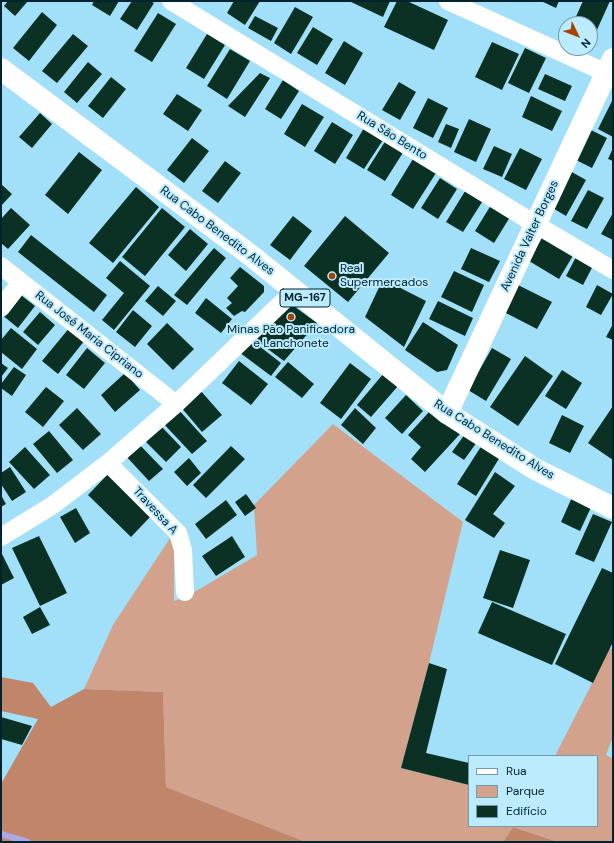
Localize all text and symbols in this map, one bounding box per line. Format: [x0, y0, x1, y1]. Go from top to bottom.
north arrow [558, 16, 598, 56]
text: N [578, 36, 594, 51]
street label: Rua São Bento [354, 109, 430, 163]
street label: Avenida Valter Borges [498, 178, 562, 294]
street label: Rua Cabo Benedito Alves [157, 183, 277, 279]
place label: Real Supermercados [340, 262, 428, 290]
marker: Real Supermercados [327, 271, 337, 281]
street label: Rua José Maria Cipriano [32, 288, 146, 382]
road number: MG-167 [280, 289, 330, 307]
marker: Minas Pão Panificadora e Lanchonete [286, 312, 296, 322]
place label: Minas Pão Panificadora e Lanchonete [227, 323, 355, 351]
street label: Rua Cabo Benedito Alves [431, 397, 557, 483]
street label: Travessa A [129, 484, 181, 538]
legend [468, 755, 598, 827]
text: Rua [506, 763, 527, 779]
text: Parque [506, 783, 545, 799]
text: Edifício [506, 803, 547, 819]

